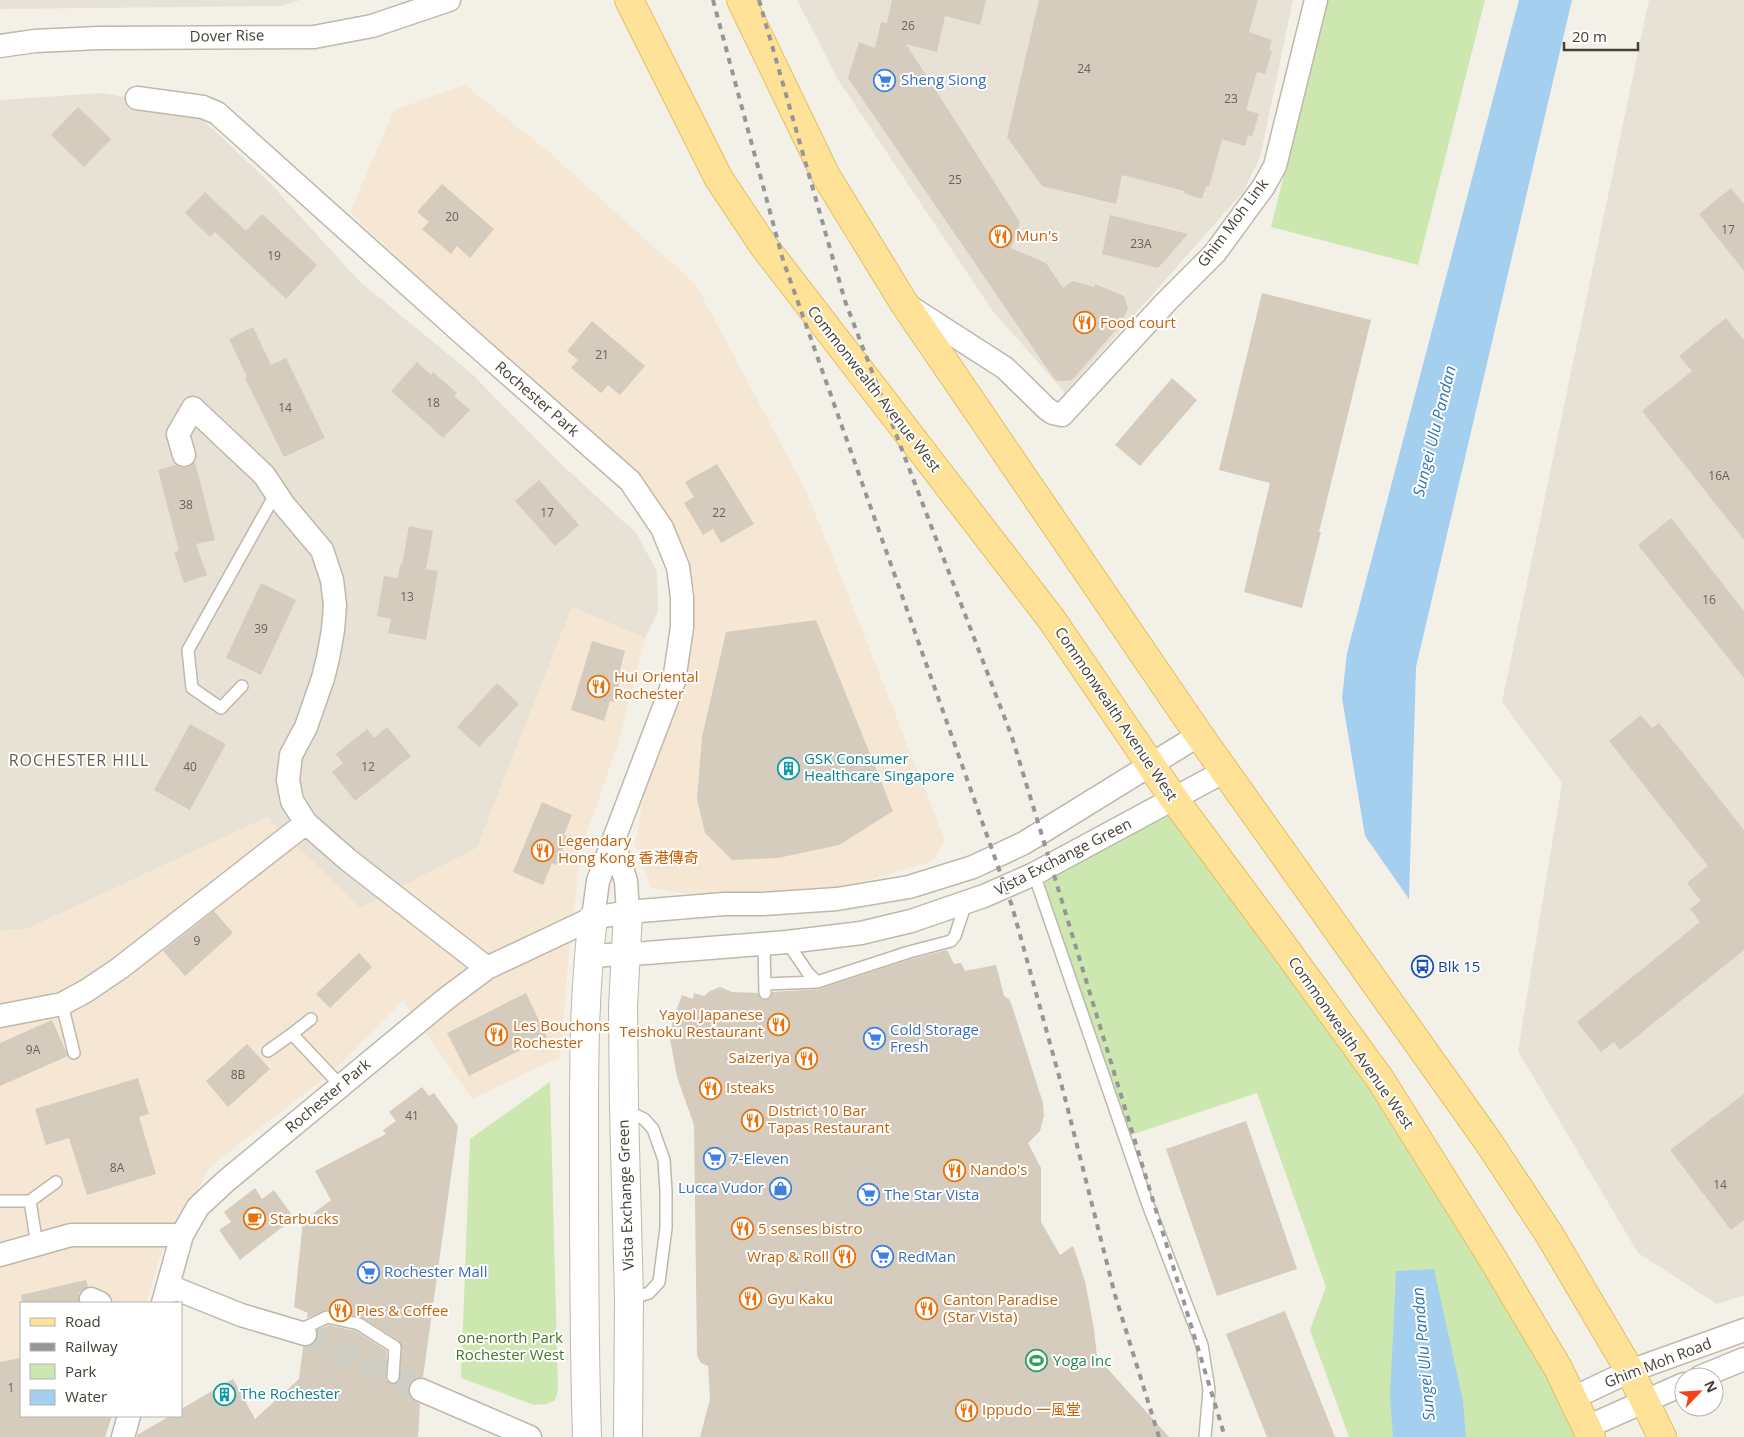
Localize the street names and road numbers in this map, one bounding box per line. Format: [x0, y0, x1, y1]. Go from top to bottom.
street label: Dover Rise [190, 24, 264, 46]
street label: Ghim Moh Link [1192, 174, 1272, 271]
street label: Commonwealth Avenue West [804, 301, 946, 476]
street label: Rochester Park [491, 356, 584, 440]
street label: Commonwealth Avenue West [1051, 622, 1183, 804]
street label: Vista Exchange Green [991, 813, 1134, 899]
street label: Commonwealth Avenue West [1285, 952, 1419, 1133]
street label: Rochester Park [281, 1054, 374, 1137]
street label: Vista Exchange Green [612, 1119, 638, 1271]
street label: Ghim Moh Road [1601, 1332, 1714, 1392]

